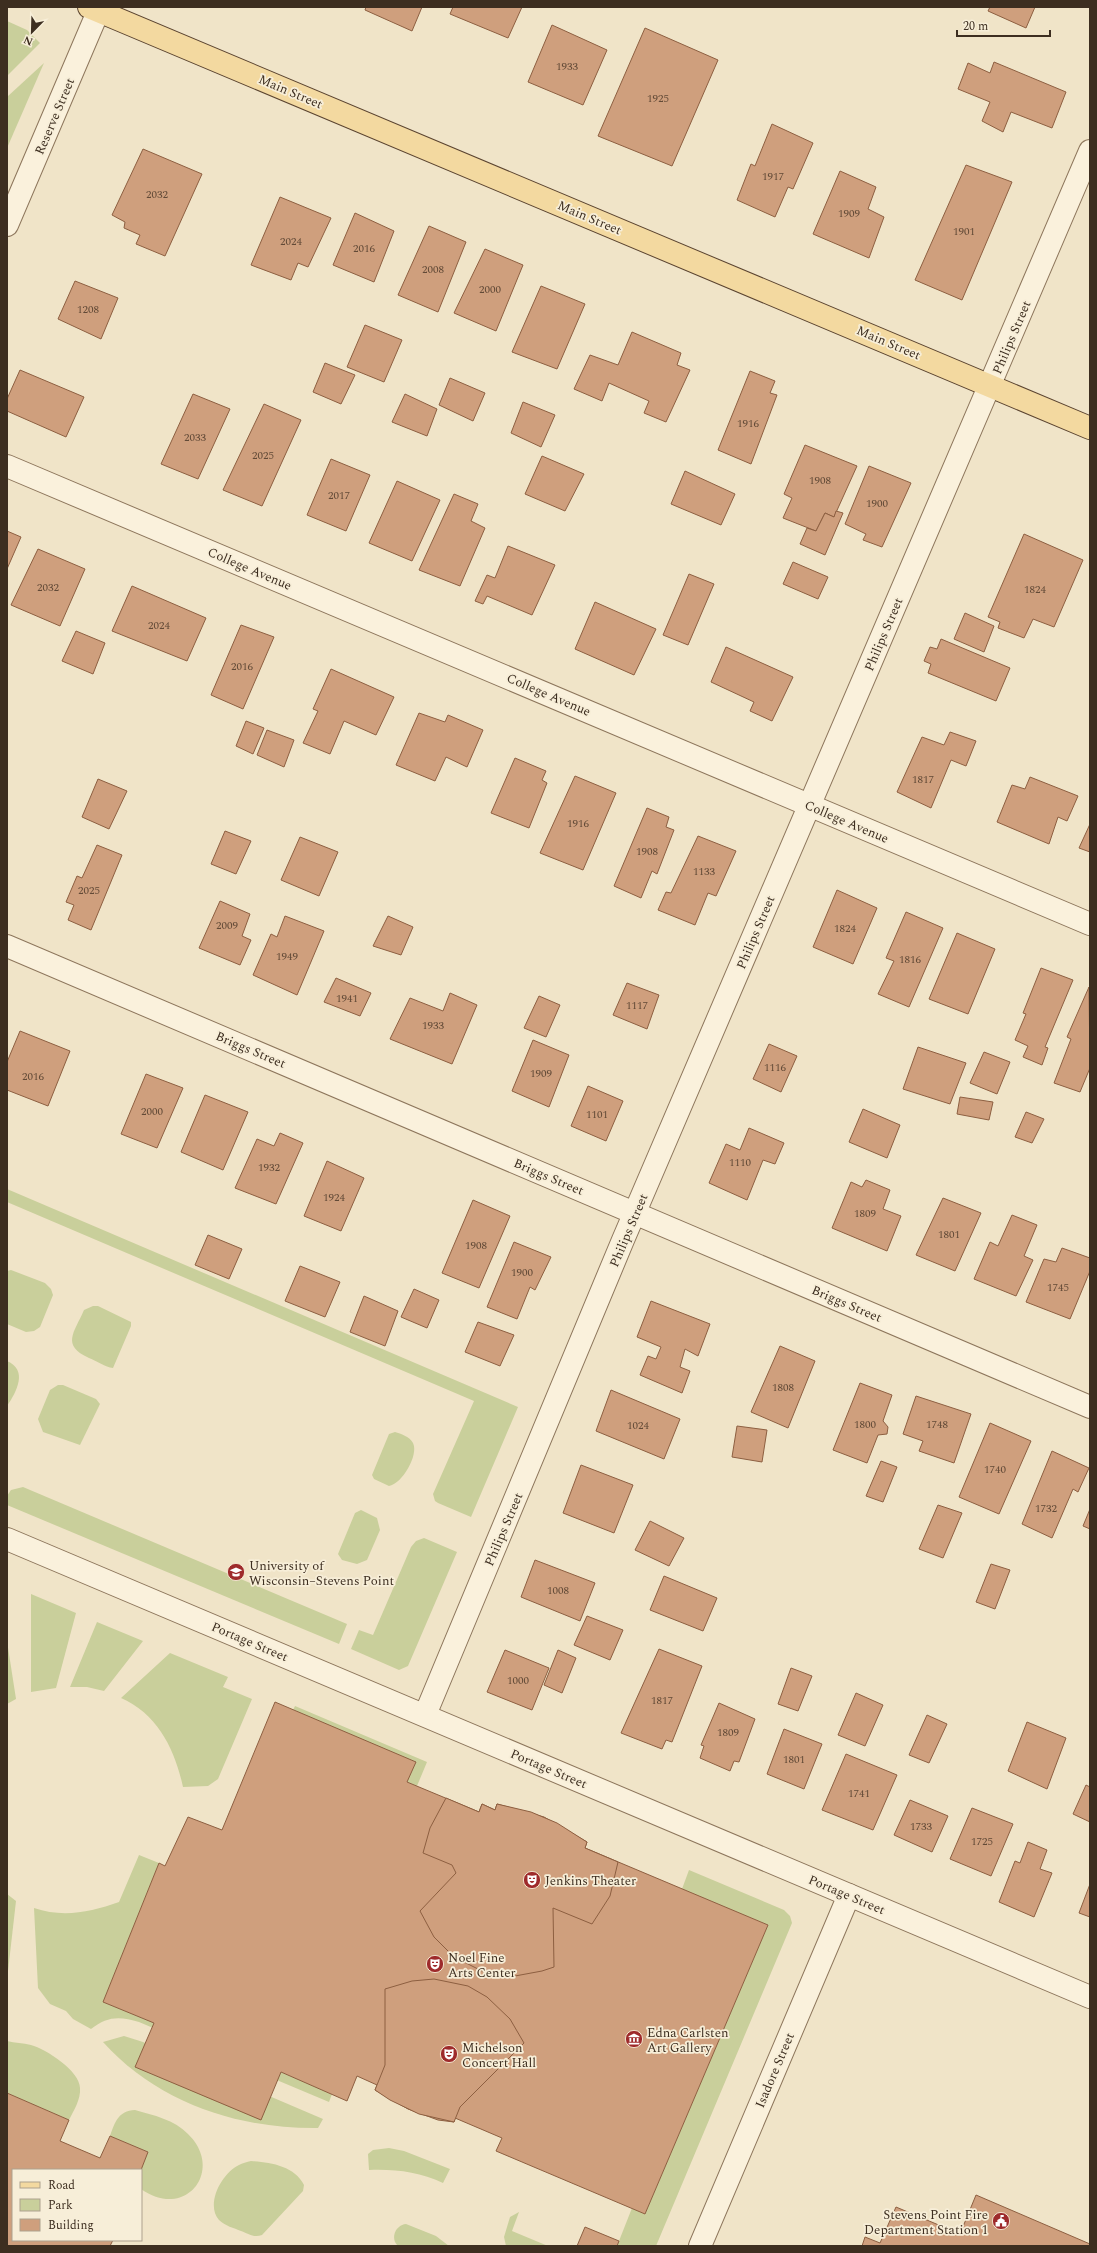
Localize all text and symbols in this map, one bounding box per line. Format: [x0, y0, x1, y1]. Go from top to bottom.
north arrow [12, 12, 52, 52]
scale bar [957, 12, 1050, 38]
text: 20 m [963, 17, 988, 36]
text: N [21, 31, 36, 50]
house number: 1933 [556, 58, 578, 75]
street label: Main Street [255, 69, 326, 115]
street label: Reserve Street [30, 74, 80, 158]
house number: 1925 [647, 90, 669, 107]
house number: 1917 [762, 168, 784, 185]
house number: 2032 [146, 186, 168, 203]
street label: Main Street [554, 195, 625, 241]
house number: 1909 [838, 205, 860, 222]
house number: 1901 [953, 223, 975, 240]
house number: 2024 [280, 233, 302, 250]
house number: 2016 [353, 240, 375, 257]
house number: 2008 [422, 261, 444, 278]
house number: 2000 [479, 281, 501, 298]
street label: Philips Street [987, 297, 1037, 377]
house number: 1208 [77, 301, 99, 318]
street label: Main Street [853, 320, 924, 366]
house number: 1916 [737, 415, 759, 432]
house number: 2033 [184, 429, 206, 446]
house number: 2025 [252, 447, 274, 464]
house number: 1908 [809, 472, 831, 489]
house number: 2017 [328, 487, 350, 504]
house number: 1900 [866, 495, 888, 512]
street label: College Avenue [204, 542, 295, 596]
house number: 2032 [37, 579, 59, 596]
house number: 1824 [1024, 581, 1046, 598]
street label: Philips Street [859, 594, 909, 674]
house number: 2024 [148, 617, 170, 634]
house number: 2016 [231, 658, 253, 675]
street label: College Avenue [503, 668, 594, 722]
house number: 1817 [912, 771, 934, 788]
street label: College Avenue [801, 795, 892, 849]
house number: 1916 [567, 815, 589, 832]
house number: 1908 [636, 843, 658, 860]
house number: 1133 [693, 863, 715, 880]
house number: 2025 [78, 882, 100, 899]
street label: Philips Street [731, 892, 781, 972]
house number: 2009 [216, 917, 238, 934]
house number: 1824 [834, 920, 856, 937]
house number: 1949 [276, 948, 298, 965]
house number: 1816 [899, 951, 921, 968]
house number: 1941 [336, 990, 358, 1007]
house number: 1117 [626, 997, 648, 1014]
house number: 1933 [422, 1017, 444, 1034]
street label: Briggs Street [212, 1026, 289, 1074]
house number: 1116 [764, 1059, 786, 1076]
house number: 1909 [530, 1065, 552, 1082]
house number: 2016 [22, 1068, 44, 1085]
house number: 2000 [141, 1103, 163, 1120]
house number: 1101 [586, 1106, 608, 1123]
street label: Briggs Street [510, 1153, 587, 1201]
house number: 1110 [729, 1154, 751, 1171]
house number: 1932 [258, 1159, 280, 1176]
house number: 1924 [323, 1189, 345, 1206]
street label: Philips Street [604, 1190, 654, 1270]
house number: 1809 [854, 1205, 876, 1222]
house number: 1801 [938, 1226, 960, 1243]
house number: 1908 [465, 1237, 487, 1254]
house number: 1900 [511, 1264, 533, 1281]
house number: 1745 [1047, 1279, 1069, 1296]
street label: Briggs Street [808, 1280, 885, 1328]
house number: 1808 [772, 1379, 794, 1396]
house number: 1800 [854, 1416, 876, 1433]
house number: 1748 [926, 1416, 948, 1433]
house number: 1024 [627, 1417, 649, 1434]
house number: 1740 [984, 1461, 1006, 1478]
street label: Philips Street [479, 1489, 529, 1569]
house number: 1732 [1035, 1500, 1057, 1517]
place label: University of Wisconsin–Stevens Point [249, 1556, 394, 1591]
school or university icon: University of Wisconsin–Stevens Point [226, 1562, 246, 1582]
house number: 1008 [547, 1582, 569, 1599]
street label: Portage Street [208, 1617, 291, 1667]
house number: 1000 [507, 1672, 529, 1689]
house number: 1817 [651, 1692, 673, 1709]
house number: 1809 [717, 1724, 739, 1741]
street label: Portage Street [507, 1744, 590, 1794]
house number: 1801 [783, 1751, 805, 1768]
house number: 1741 [848, 1785, 870, 1802]
house number: 1733 [910, 1818, 932, 1835]
house number: 1725 [971, 1833, 993, 1850]
theatre icon: Jenkins Theater [522, 1870, 542, 1890]
street label: Portage Street [805, 1870, 888, 1920]
place label: Jenkins Theater [545, 1871, 636, 1891]
place label: Noel Fine Arts Center [448, 1948, 516, 1983]
theatre icon: Noel Fine Arts Center [425, 1954, 445, 1974]
place label: Edna Carlsten Art Gallery [647, 2023, 729, 2058]
museum icon: Edna Carlsten Art Gallery [624, 2029, 644, 2049]
street label: Isadore Street [750, 2029, 800, 2111]
place label: Michelson Concert Hall [462, 2038, 536, 2073]
theatre icon: Michelson Concert Hall [439, 2044, 459, 2064]
legend [12, 2169, 142, 2241]
text: Road [48, 2176, 75, 2195]
text: Park [48, 2196, 73, 2215]
place label: Stevens Point Fire Department Station 1 [864, 2205, 988, 2240]
public building icon: Stevens Point Fire Department Station 1 [991, 2211, 1011, 2231]
text: Building [48, 2216, 94, 2235]

